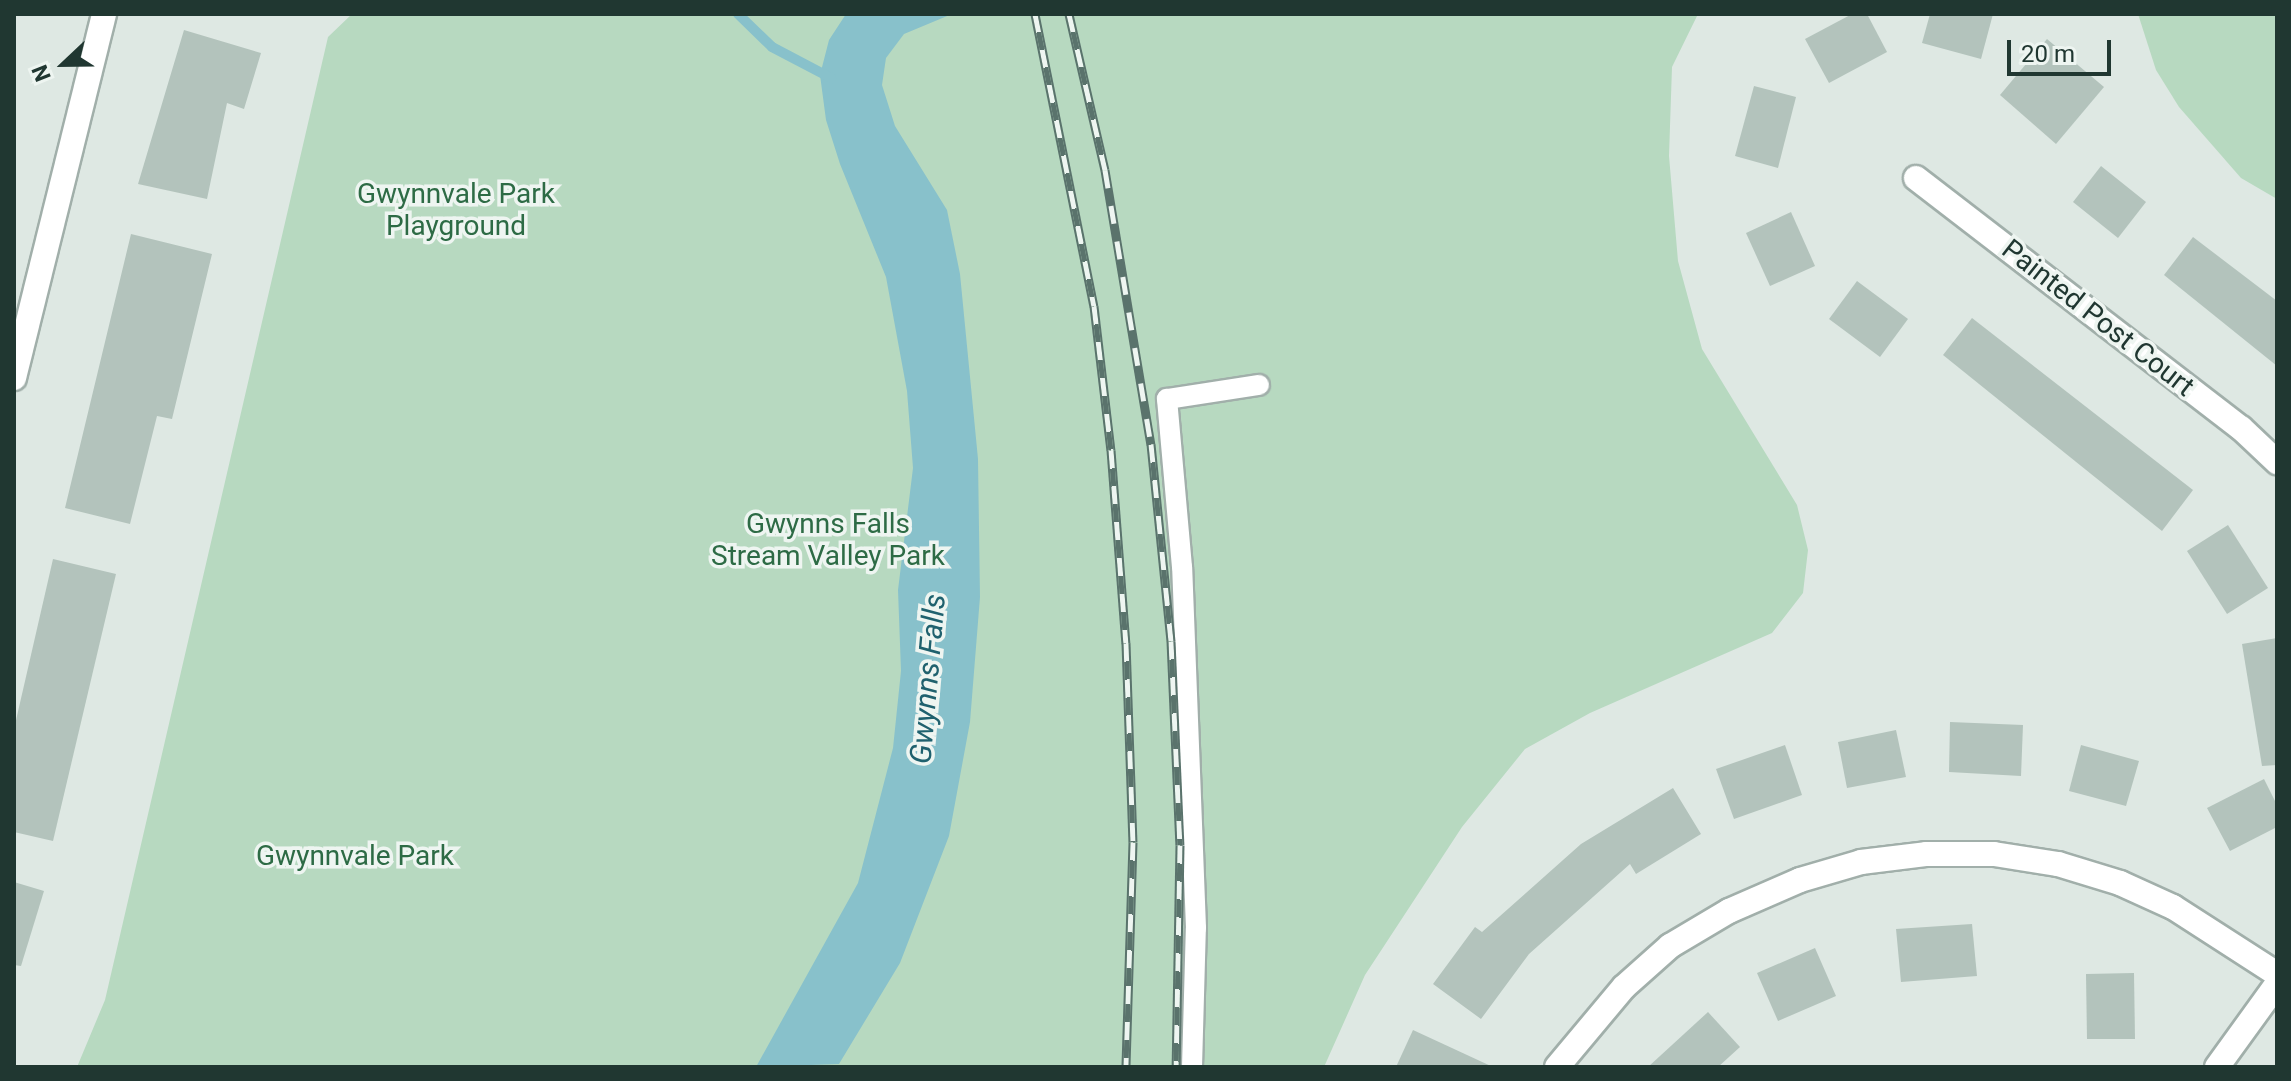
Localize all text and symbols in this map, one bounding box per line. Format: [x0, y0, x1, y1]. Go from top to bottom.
north arrow [24, 24, 104, 104]
scale bar [2011, 24, 2115, 74]
text: 20 m [2021, 40, 2075, 68]
text: N [27, 61, 56, 85]
park label: Gwynnvale Park Playground [357, 177, 555, 243]
street label: Painted Post Court [1995, 233, 2201, 403]
park label: Gwynns Falls Stream Valley Park [711, 507, 945, 573]
water label: Gwynns Falls [903, 592, 953, 766]
park label: Gwynnvale Park [256, 839, 454, 873]

